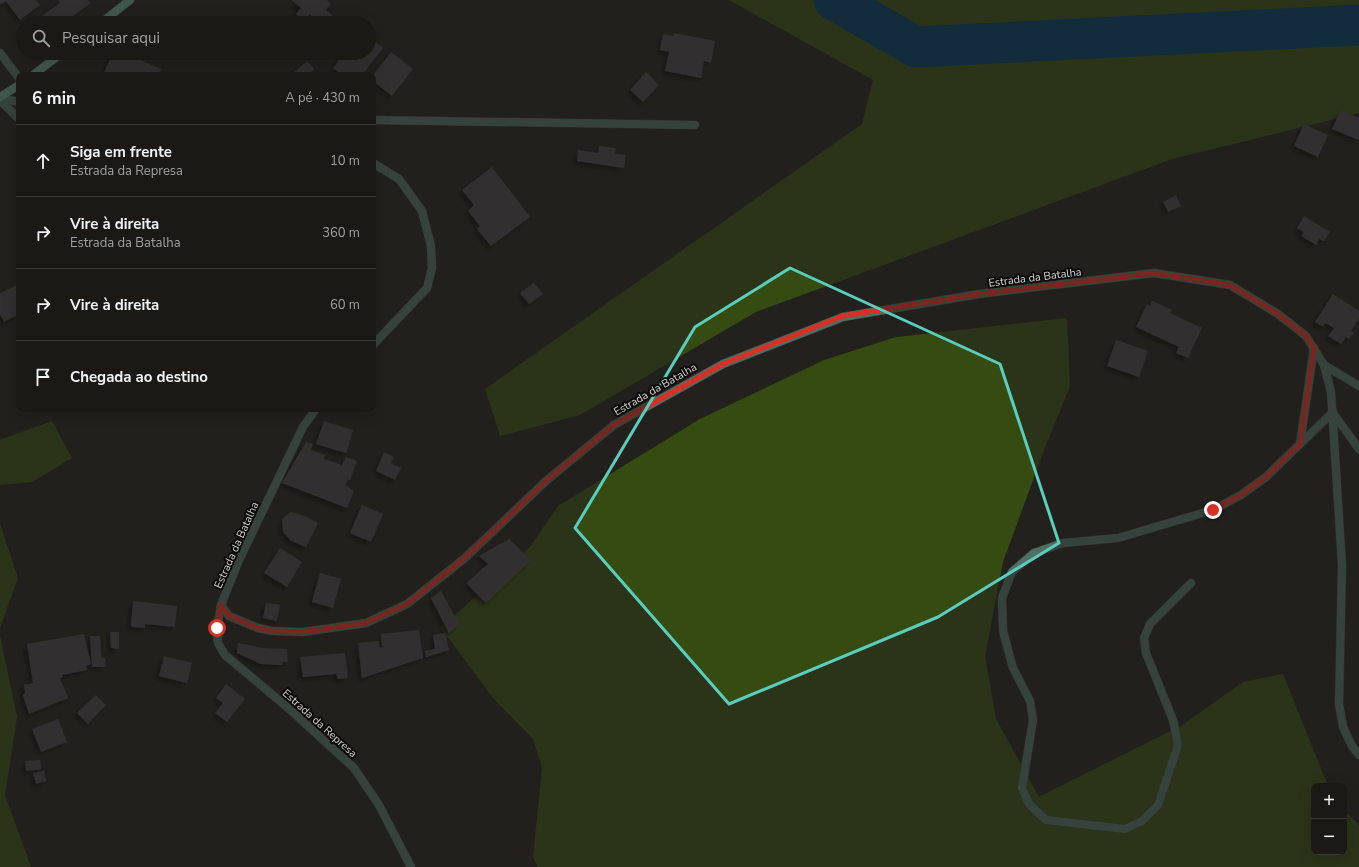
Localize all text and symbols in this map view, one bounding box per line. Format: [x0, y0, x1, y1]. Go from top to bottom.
search box [16, 16, 376, 60]
icon: search [30, 27, 52, 49]
text: Pesquisar aqui [62, 28, 160, 48]
text: 6 min [32, 87, 76, 110]
text: A pé · 430 m [285, 89, 360, 107]
text: Siga em frente [70, 142, 172, 162]
icon: ahead [32, 150, 54, 172]
text: 10 m [330, 152, 360, 170]
text: Estrada da Represa [70, 162, 183, 180]
text: Vire à direita [70, 214, 159, 234]
icon: right [32, 222, 54, 244]
text: 360 m [322, 224, 360, 242]
text: Estrada da Batalha [70, 234, 181, 252]
street label: Estrada da Batalha [988, 264, 1083, 291]
icon: right [32, 294, 54, 316]
text: Vire à direita [70, 295, 159, 315]
text: 60 m [330, 296, 360, 314]
street label: Estrada da Batalha [611, 359, 700, 419]
icon: arrive [32, 366, 54, 388]
text: Chegada ao destino [70, 367, 208, 387]
street label: Estrada da Batalha [211, 499, 262, 591]
route end [1204, 501, 1222, 519]
route start [208, 619, 226, 637]
street label: Estrada da Represa [279, 686, 360, 761]
map controls [1311, 783, 1347, 855]
button: + [1311, 783, 1347, 819]
button: − [1311, 819, 1347, 855]

